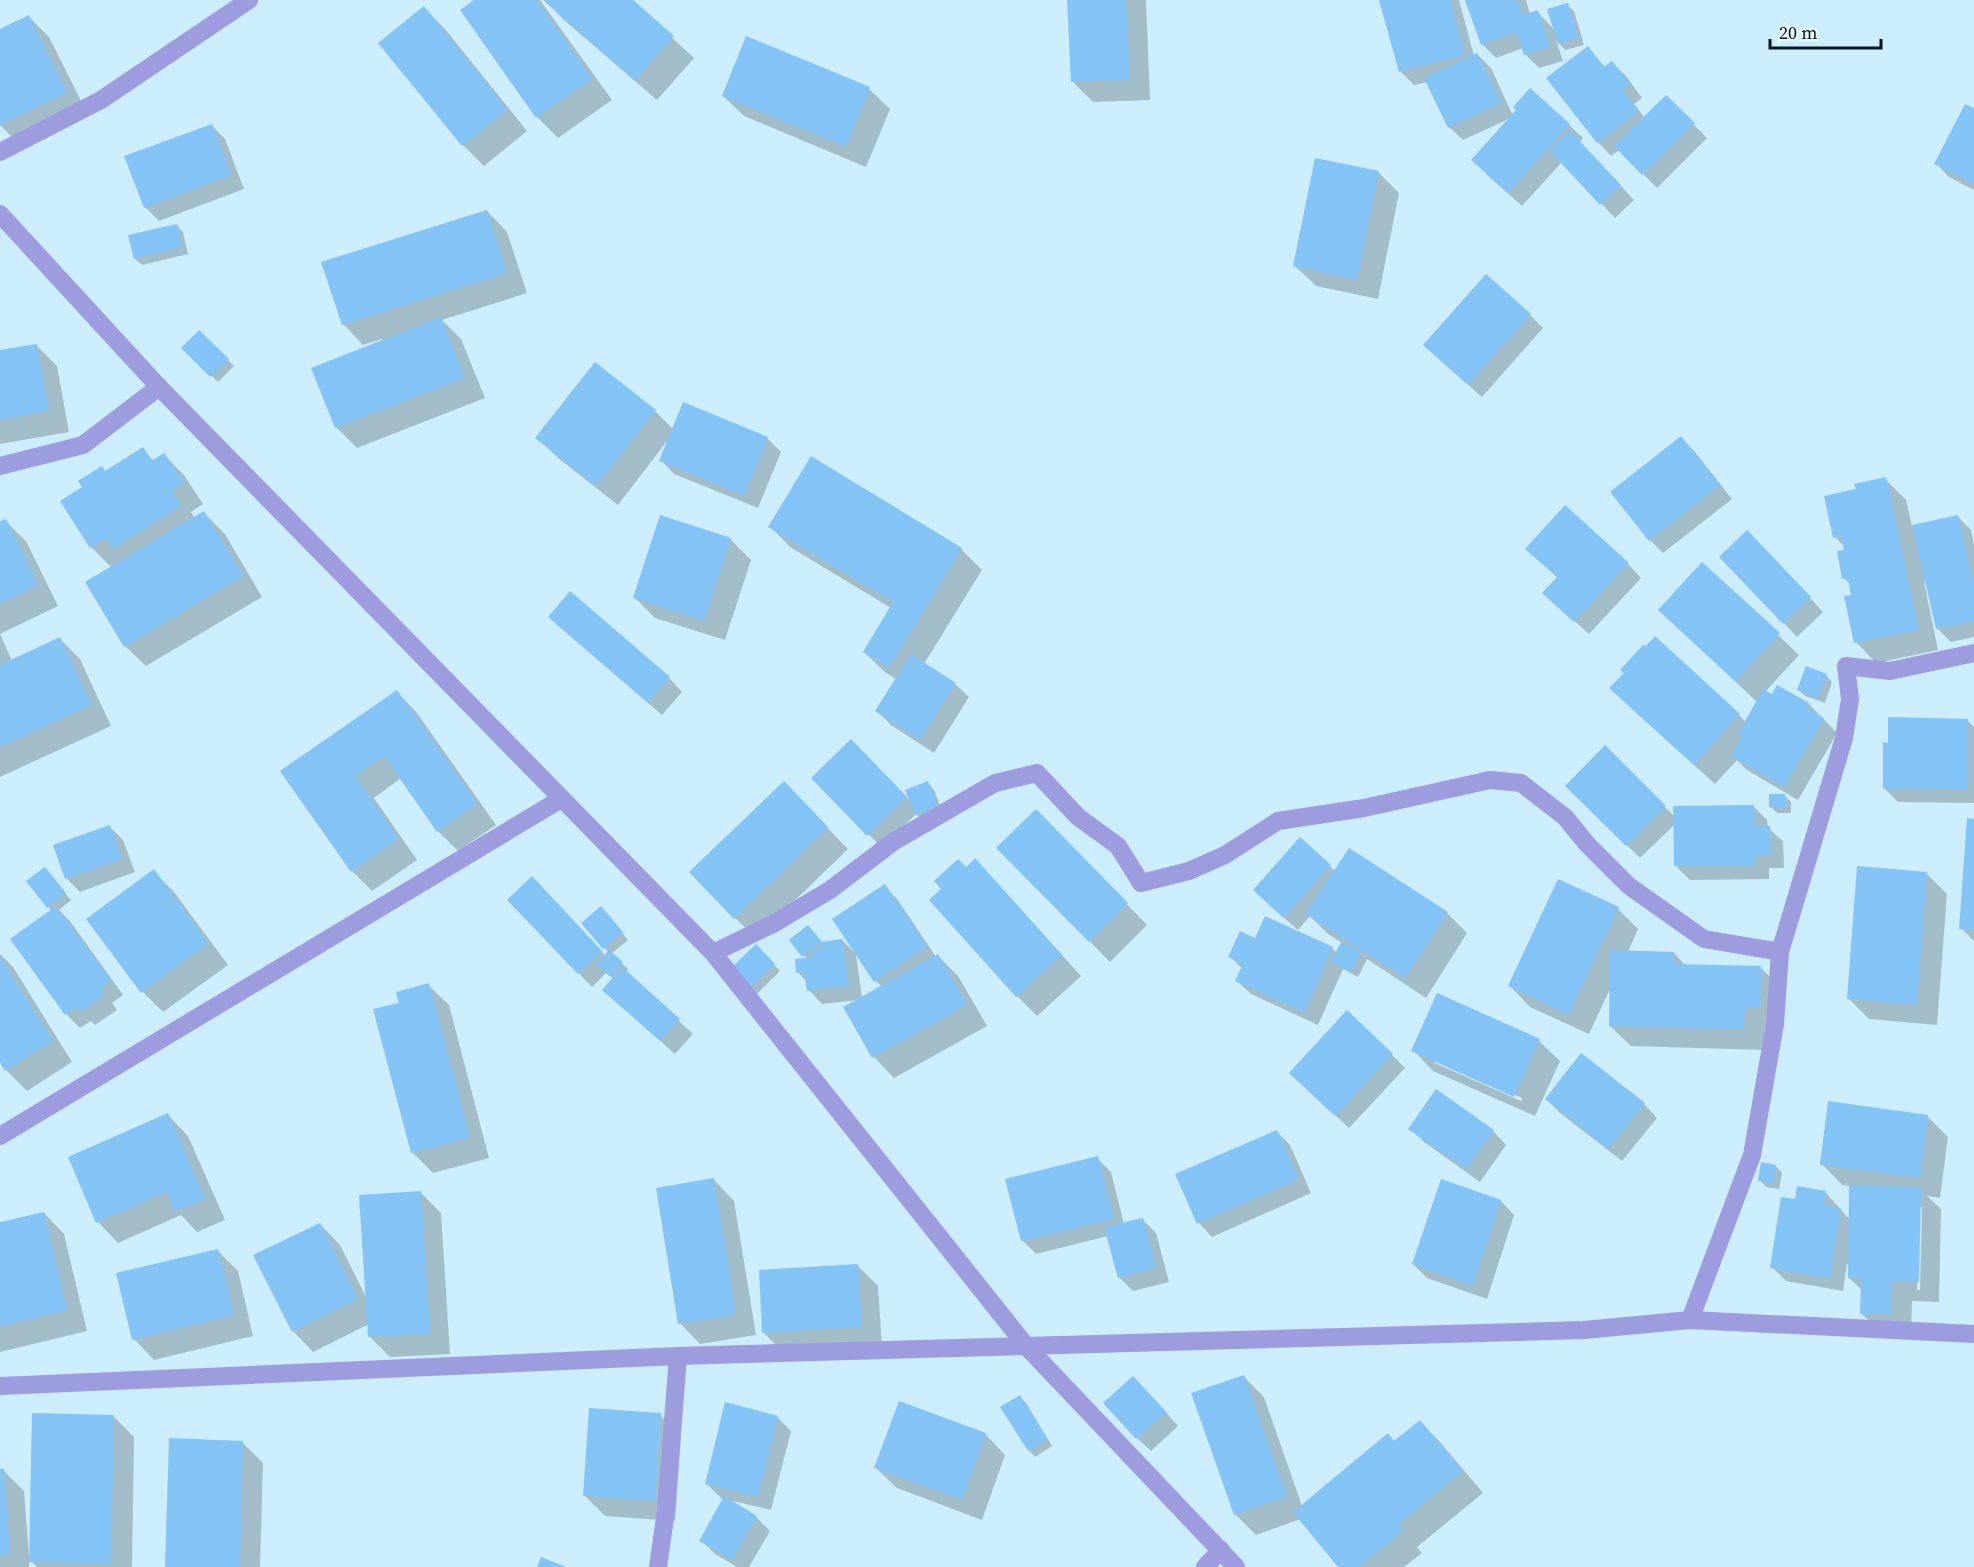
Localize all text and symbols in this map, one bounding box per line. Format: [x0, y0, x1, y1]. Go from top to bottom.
scale bar [1770, 12, 1881, 50]
text: 20 m [1779, 20, 1817, 45]

